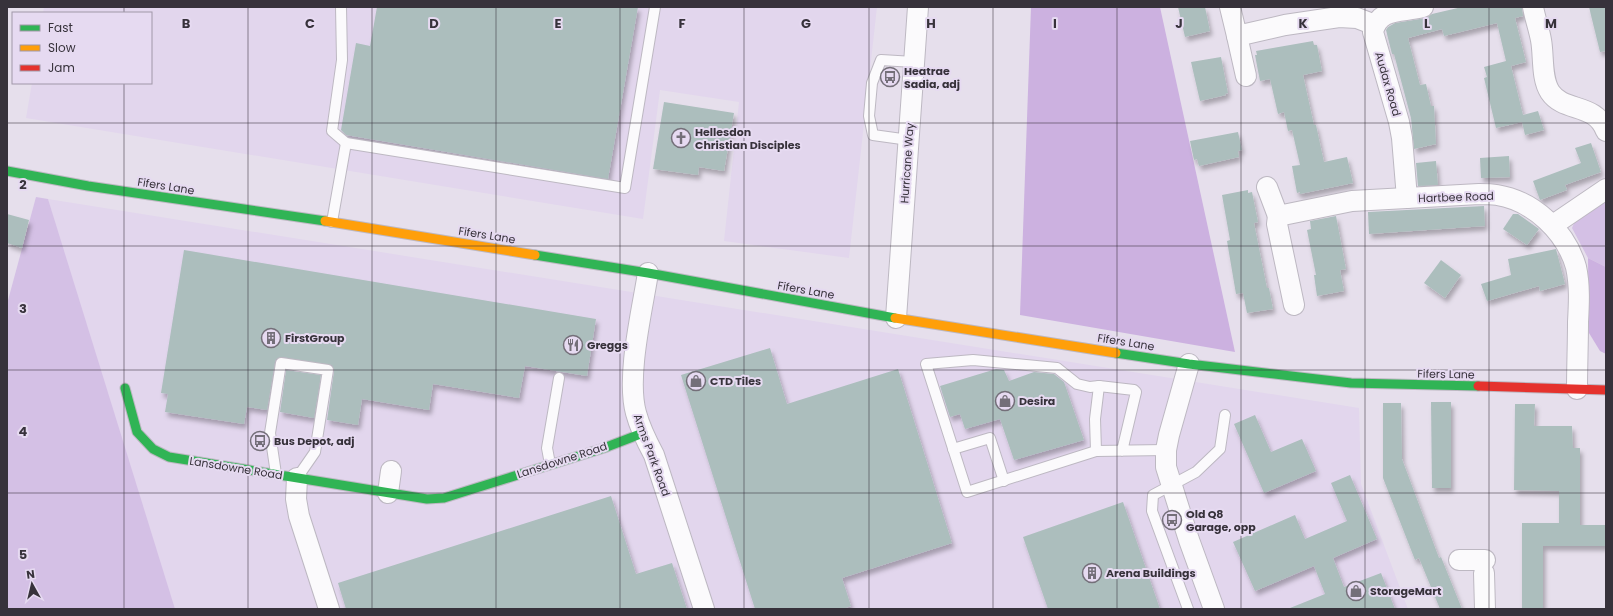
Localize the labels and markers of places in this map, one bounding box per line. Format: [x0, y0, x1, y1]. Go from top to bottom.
place label: Heatrae Sadia, adj [904, 63, 960, 92]
bus stop icon: Heatrae Sadia, adj [879, 66, 901, 88]
place label: Hellesdon Christian Disciples [695, 124, 801, 153]
church icon: Hellesdon Christian Disciples [670, 127, 692, 149]
building icon: FirstGroup [260, 327, 282, 349]
place label: FirstGroup [285, 330, 345, 346]
restaurant icon: Greggs [562, 334, 584, 356]
place label: Greggs [587, 337, 628, 353]
shop icon: CTD Tiles [685, 370, 707, 392]
place label: CTD Tiles [710, 373, 761, 389]
shop icon: Desira [994, 390, 1016, 412]
place label: Desira [1019, 393, 1055, 409]
bus stop icon: Bus Depot, adj [249, 430, 271, 452]
place label: Bus Depot, adj [274, 433, 355, 449]
place label: Old Q8 Garage, opp [1186, 506, 1256, 535]
bus stop icon: Old Q8 Garage, opp [1161, 509, 1183, 531]
building icon: Arena Buildings [1081, 562, 1103, 584]
place label: Arena Buildings [1106, 565, 1196, 581]
shop icon: StorageMart [1345, 580, 1367, 602]
place label: StorageMart [1370, 583, 1442, 599]

